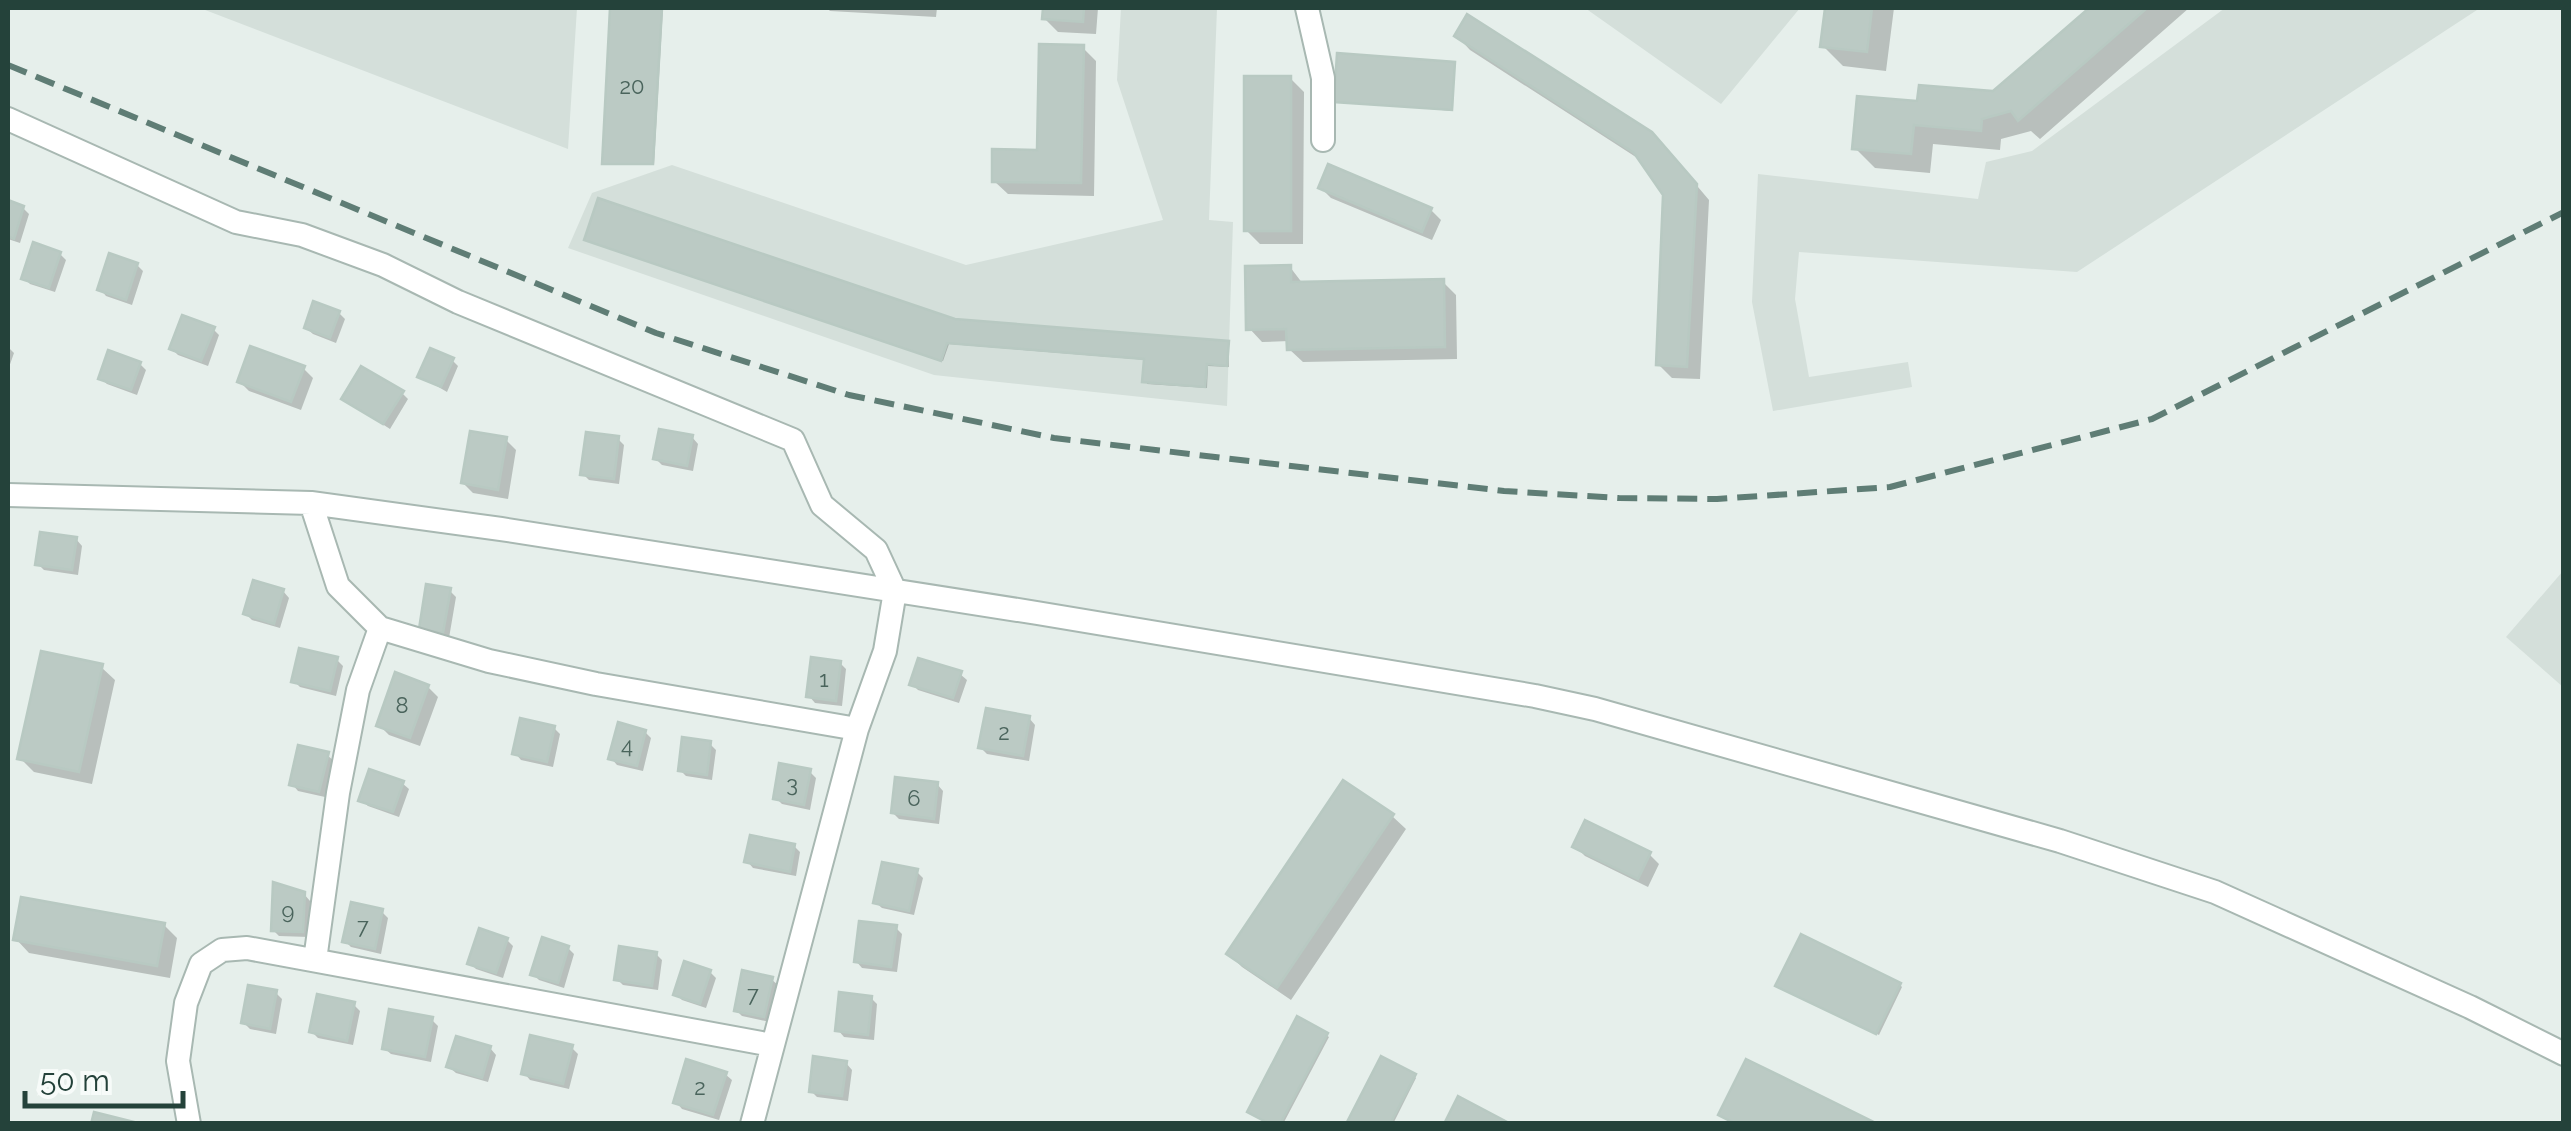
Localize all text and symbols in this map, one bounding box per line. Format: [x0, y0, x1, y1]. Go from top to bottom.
house number: 20 [620, 73, 644, 99]
house number: 1 [819, 666, 829, 692]
house number: 8 [395, 692, 409, 718]
house number: 2 [998, 719, 1010, 745]
house number: 4 [621, 732, 633, 758]
house number: 3 [786, 771, 798, 797]
house number: 6 [907, 785, 921, 811]
house number: 9 [282, 898, 294, 924]
house number: 7 [357, 913, 369, 939]
house number: 7 [747, 981, 759, 1007]
scale bar [25, 1046, 182, 1108]
text: 50 m [40, 1063, 110, 1098]
house number: 2 [694, 1074, 706, 1100]

